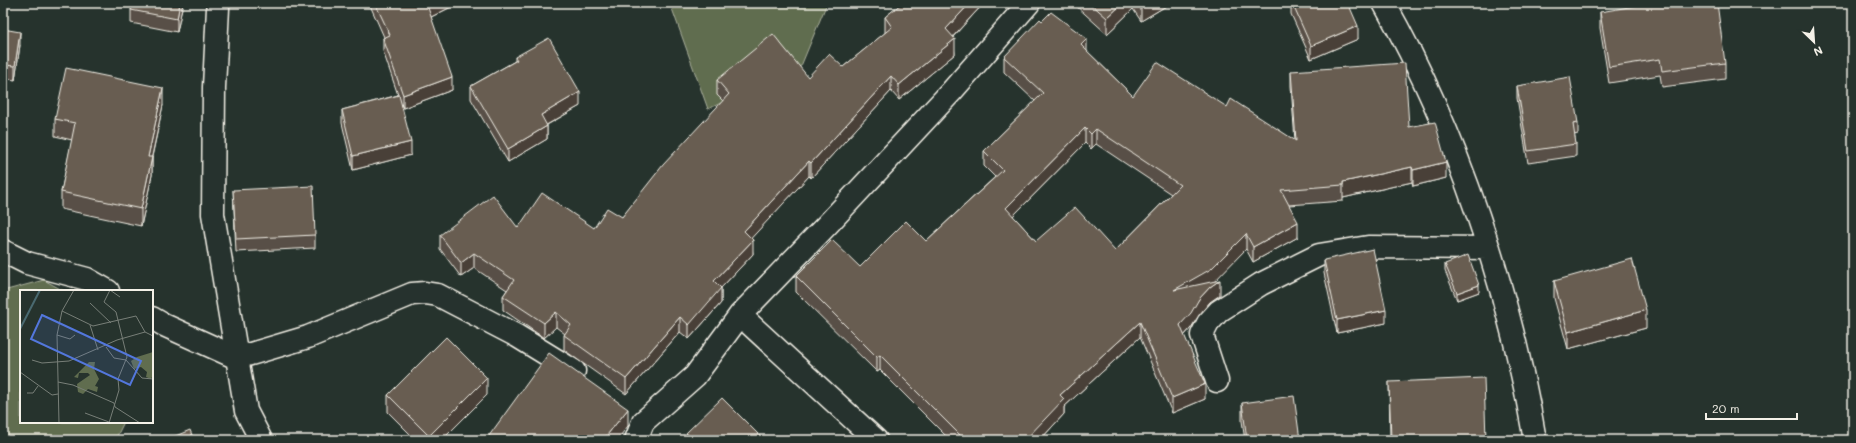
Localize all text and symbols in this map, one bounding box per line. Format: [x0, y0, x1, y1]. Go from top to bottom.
north arrow [1794, 22, 1834, 62]
text: N [1811, 43, 1825, 60]
inset map [20, 290, 153, 423]
scale bar [1706, 395, 1797, 421]
text: 20 m [1712, 400, 1740, 416]

